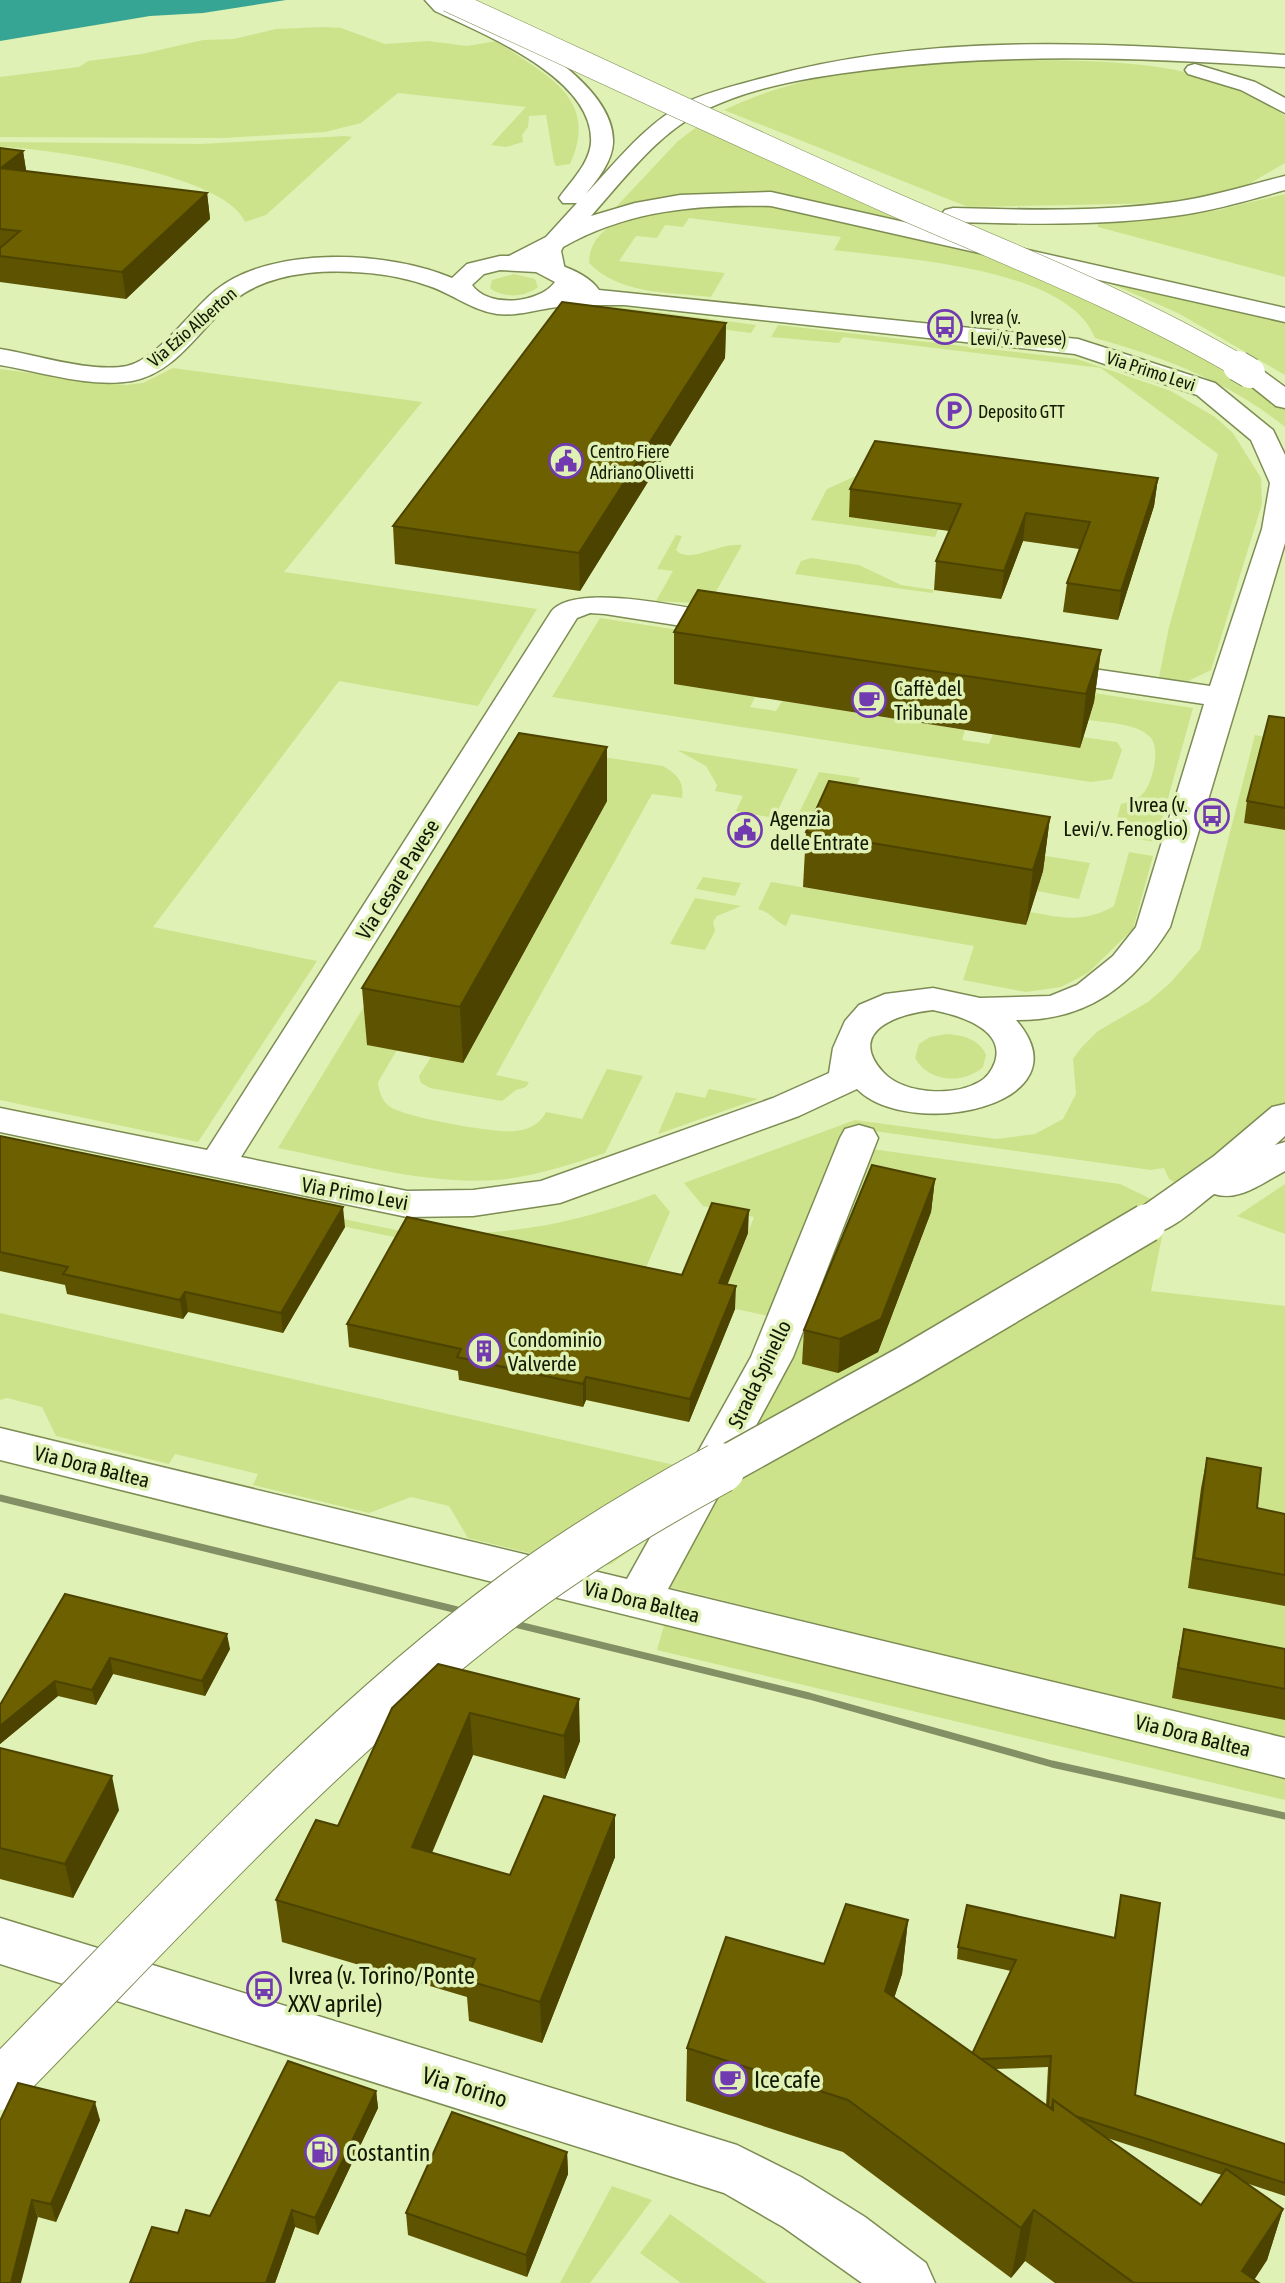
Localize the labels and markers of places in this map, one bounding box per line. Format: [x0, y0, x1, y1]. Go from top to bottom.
place label: Ivrea (v. Levi/v. Pavese) [970, 307, 1066, 349]
bus stop icon: Ivrea (v. Levi/v. Pavese) [926, 308, 964, 346]
parking icon: Deposito GTT [935, 392, 973, 430]
place label: Deposito GTT [978, 401, 1065, 422]
place label: Centro Fiere Adriano Olivetti [590, 441, 694, 483]
public building icon: Centro Fiere Adriano Olivetti [547, 442, 585, 480]
place label: Caffè del Tribunale [894, 676, 968, 724]
cafe icon: Caffè del Tribunale [850, 681, 888, 719]
place label: Ivrea (v. Levi/v. Fenoglio) [1063, 792, 1188, 840]
bus stop icon: Ivrea (v. Levi/v. Fenoglio) [1193, 797, 1231, 835]
place label: Agenzia delle Entrate [770, 806, 869, 854]
public building icon: Agenzia delle Entrate [726, 811, 764, 849]
place label: Condominio Valverde [508, 1327, 602, 1375]
building icon: Condominio Valverde [465, 1332, 503, 1370]
place label: Ivrea (v. Torino/Ponte XXV aprile) [288, 1962, 475, 2017]
bus stop icon: Ivrea (v. Torino/Ponte XXV aprile) [245, 1970, 283, 2008]
cafe icon: Ice cafe [711, 2060, 749, 2098]
place label: Ice cafe [754, 2066, 821, 2093]
fuel station icon: Costantin [303, 2133, 341, 2171]
place label: Costantin [346, 2139, 430, 2166]

